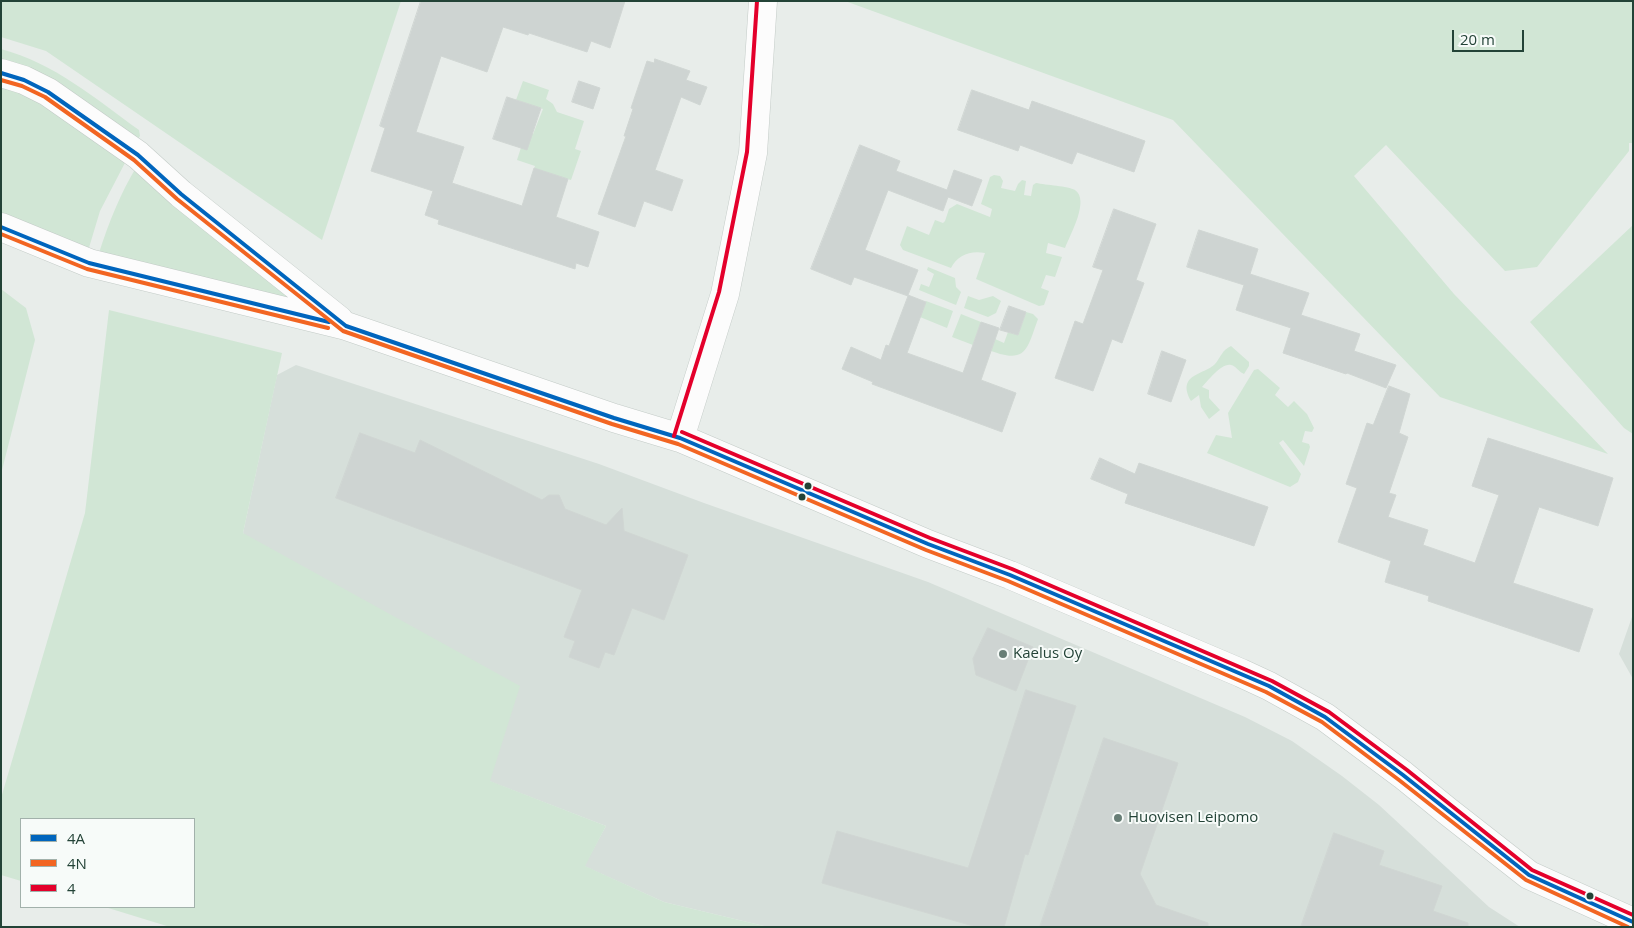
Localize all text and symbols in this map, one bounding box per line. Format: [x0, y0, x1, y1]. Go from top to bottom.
scale bar [1454, 20, 1526, 52]
text: 20 m [1460, 29, 1495, 49]
unlabelled marker [803, 481, 813, 491]
unlabelled marker [797, 492, 807, 502]
place label: Kaelus Oy [1013, 645, 1082, 663]
marker: Kaelus Oy [997, 648, 1009, 660]
place label: Huovisen Leipomo [1128, 809, 1258, 827]
marker: Huovisen Leipomo [1112, 812, 1124, 824]
legend [20, 818, 195, 908]
text: 4A [67, 828, 85, 848]
text: 4N [67, 853, 87, 873]
text: 4 [67, 878, 76, 898]
unlabelled marker [1585, 891, 1595, 901]

